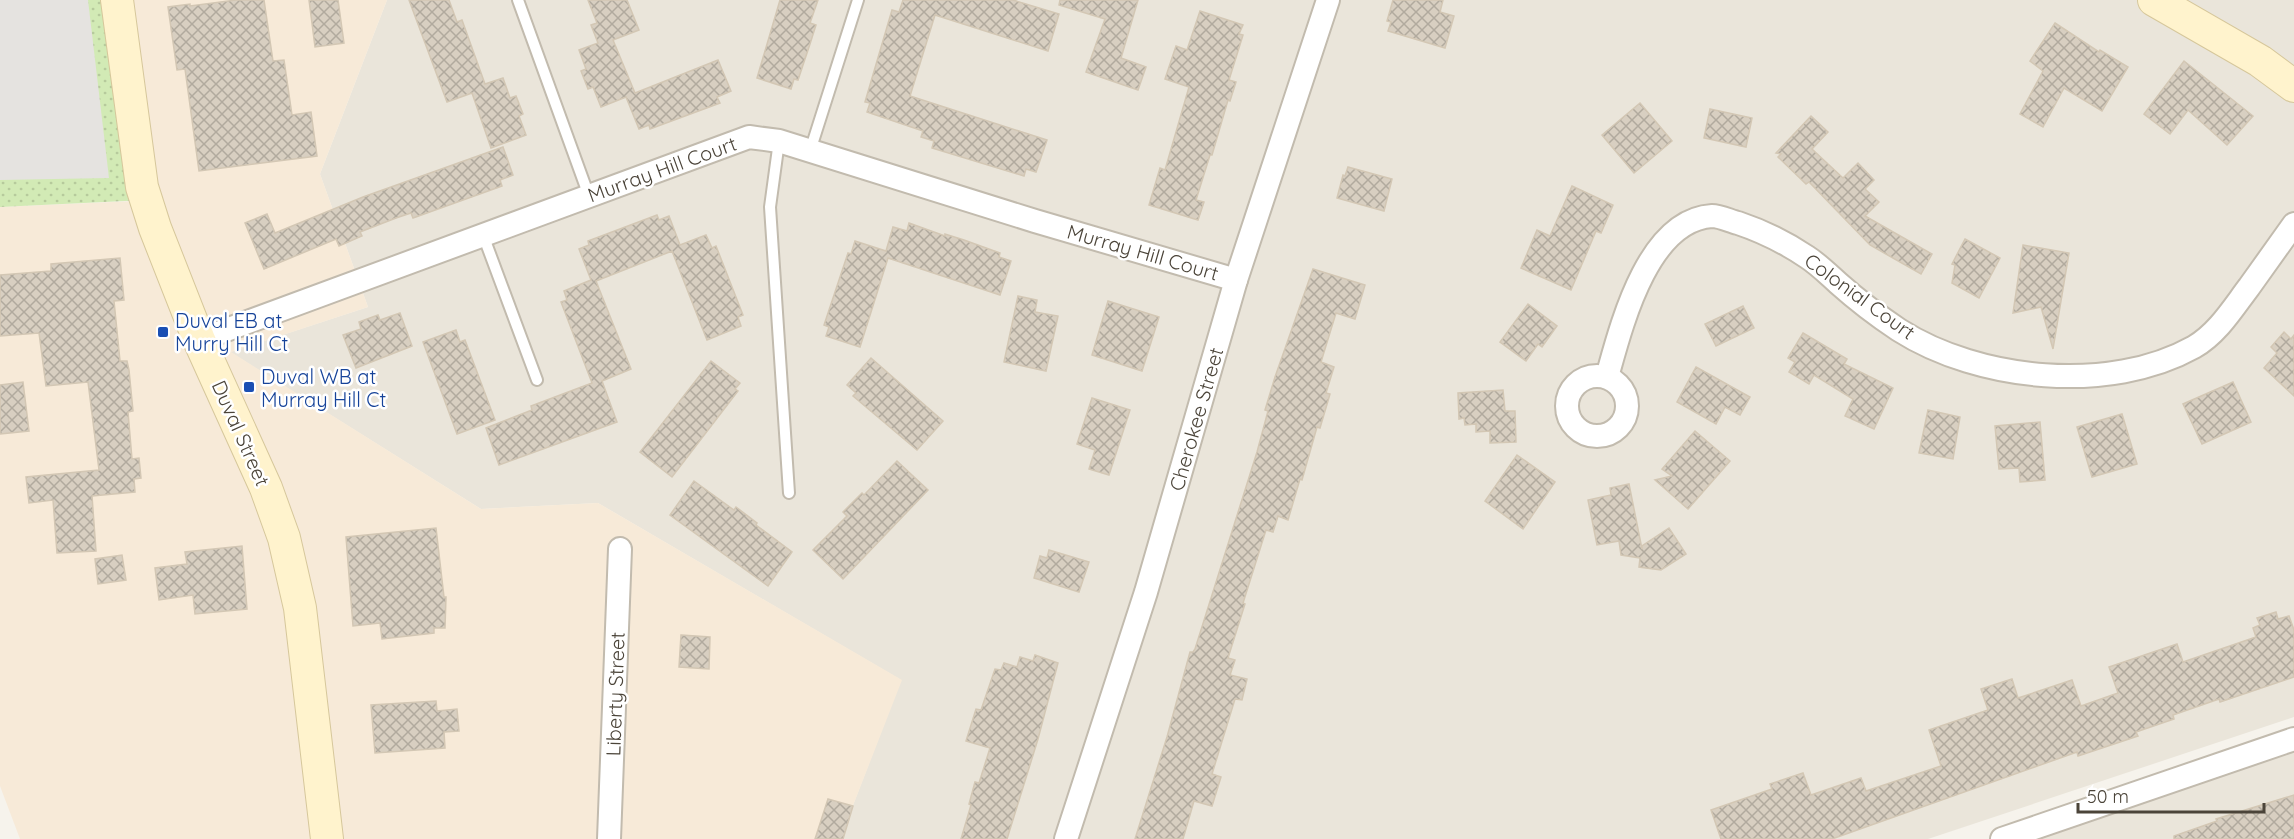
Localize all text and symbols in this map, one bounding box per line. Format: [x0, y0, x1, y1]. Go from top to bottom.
street label: Murray Hill Court [584, 130, 740, 207]
street label: Murray Hill Court [1064, 218, 1222, 286]
street label: Colonial Court [1800, 247, 1920, 345]
place label: Duval EB at Murry Hill Ct [175, 308, 289, 356]
marker: Duval EB at Murry Hill Ct [156, 325, 170, 339]
street label: Cherokee Street [1164, 344, 1228, 494]
place label: Duval WB at Murray Hill Ct [261, 364, 386, 412]
street label: Duval Street [207, 376, 276, 490]
marker: Duval WB at Murray Hill Ct [242, 380, 256, 394]
street label: Liberty Street [600, 631, 630, 757]
scale bar [2078, 776, 2264, 814]
text: 50 m [2087, 785, 2129, 808]

